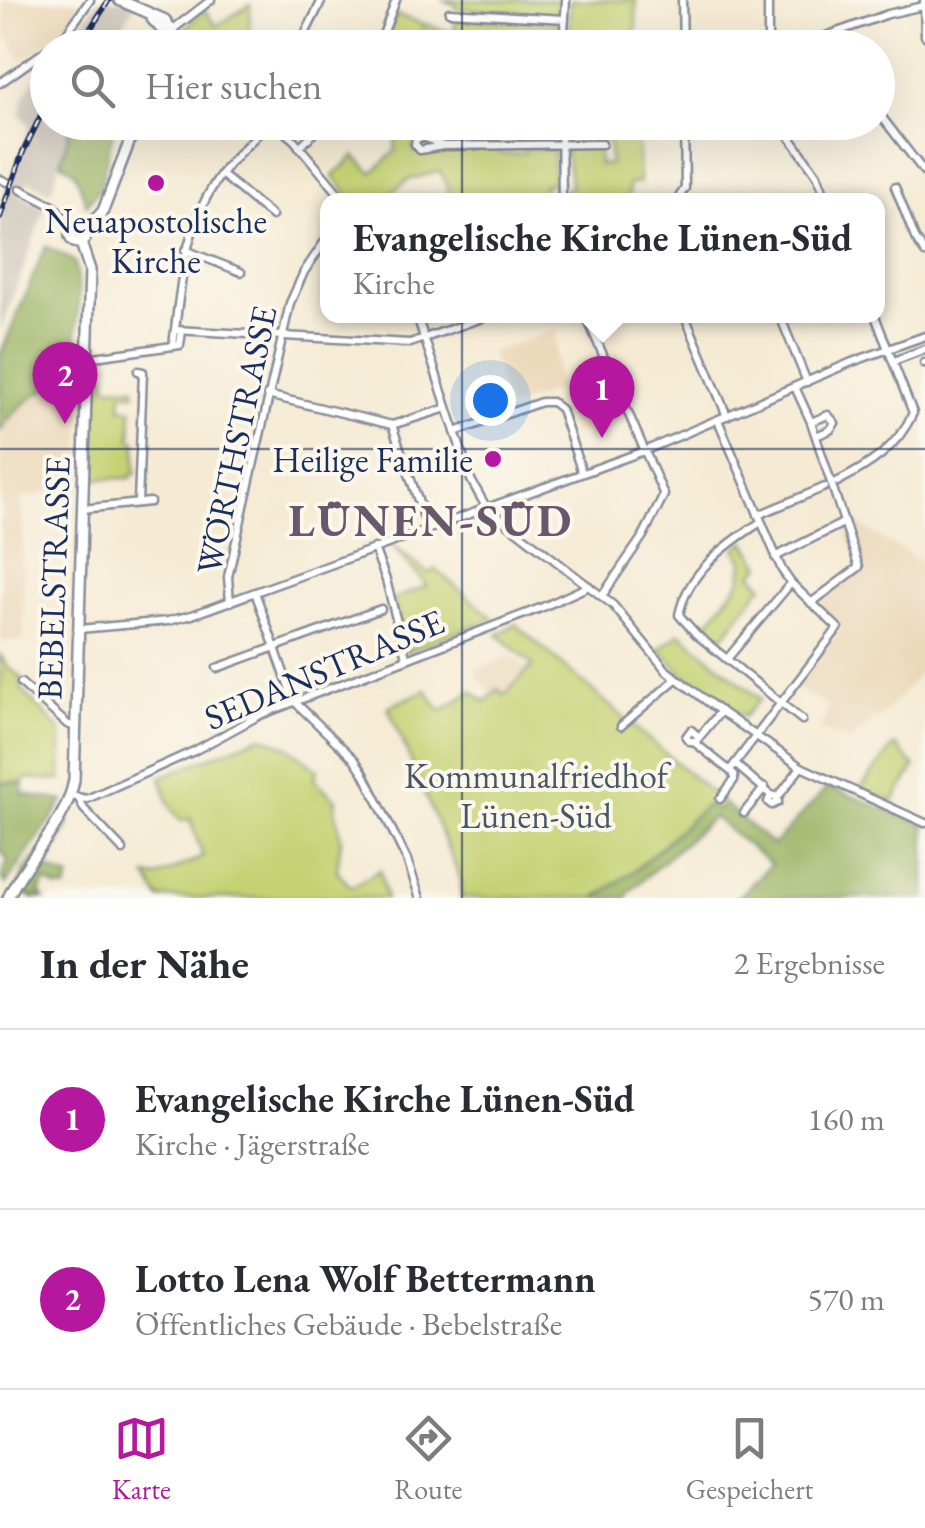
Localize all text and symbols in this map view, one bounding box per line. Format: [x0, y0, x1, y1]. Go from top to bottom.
search box [30, 30, 895, 140]
icon: search [65, 58, 120, 113]
text: Hier suchen [145, 61, 322, 110]
marker: Neuapostolische Kirche [145, 172, 167, 194]
popup [320, 193, 885, 323]
place label: Neuapostolische Kirche [45, 198, 267, 283]
text: Evangelische Kirche Lünen-Süd [353, 213, 852, 262]
text: Kirche [353, 262, 435, 304]
street label: WÖRTHSTRASSE [186, 302, 286, 578]
pin: 2 [32, 342, 98, 424]
pin: 1 [570, 356, 634, 438]
your location [465, 375, 516, 426]
place label: Heilige Familie [272, 437, 473, 482]
marker: Heilige Familie [482, 448, 504, 470]
street label: BEBELSTRASSE [26, 455, 80, 701]
district label: LÜNEN-SÜD [288, 491, 574, 549]
street label: SEDANSTRASSE [197, 598, 451, 740]
park label: Kommunalfriedhof Lünen-Süd [404, 753, 672, 838]
text: In der Nähe [40, 936, 249, 991]
text: 2 Ergebnisse [734, 942, 885, 984]
text: Evangelische Kirche Lünen-Süd [135, 1074, 635, 1123]
text: 1 [64, 1098, 81, 1140]
text: 160 m [808, 1098, 885, 1140]
text: Kirche · Jägerstraße [135, 1123, 370, 1165]
text: Lotto Lena Wolf Bettermann [135, 1254, 596, 1303]
text: 2 [64, 1278, 81, 1320]
text: 570 m [808, 1278, 885, 1320]
text: Öffentliches Gebäude · Bebelstraße [135, 1303, 562, 1345]
tab: Karte [112, 1411, 171, 1507]
tab: Route [394, 1411, 463, 1507]
tab: Gespeichert [686, 1411, 813, 1507]

